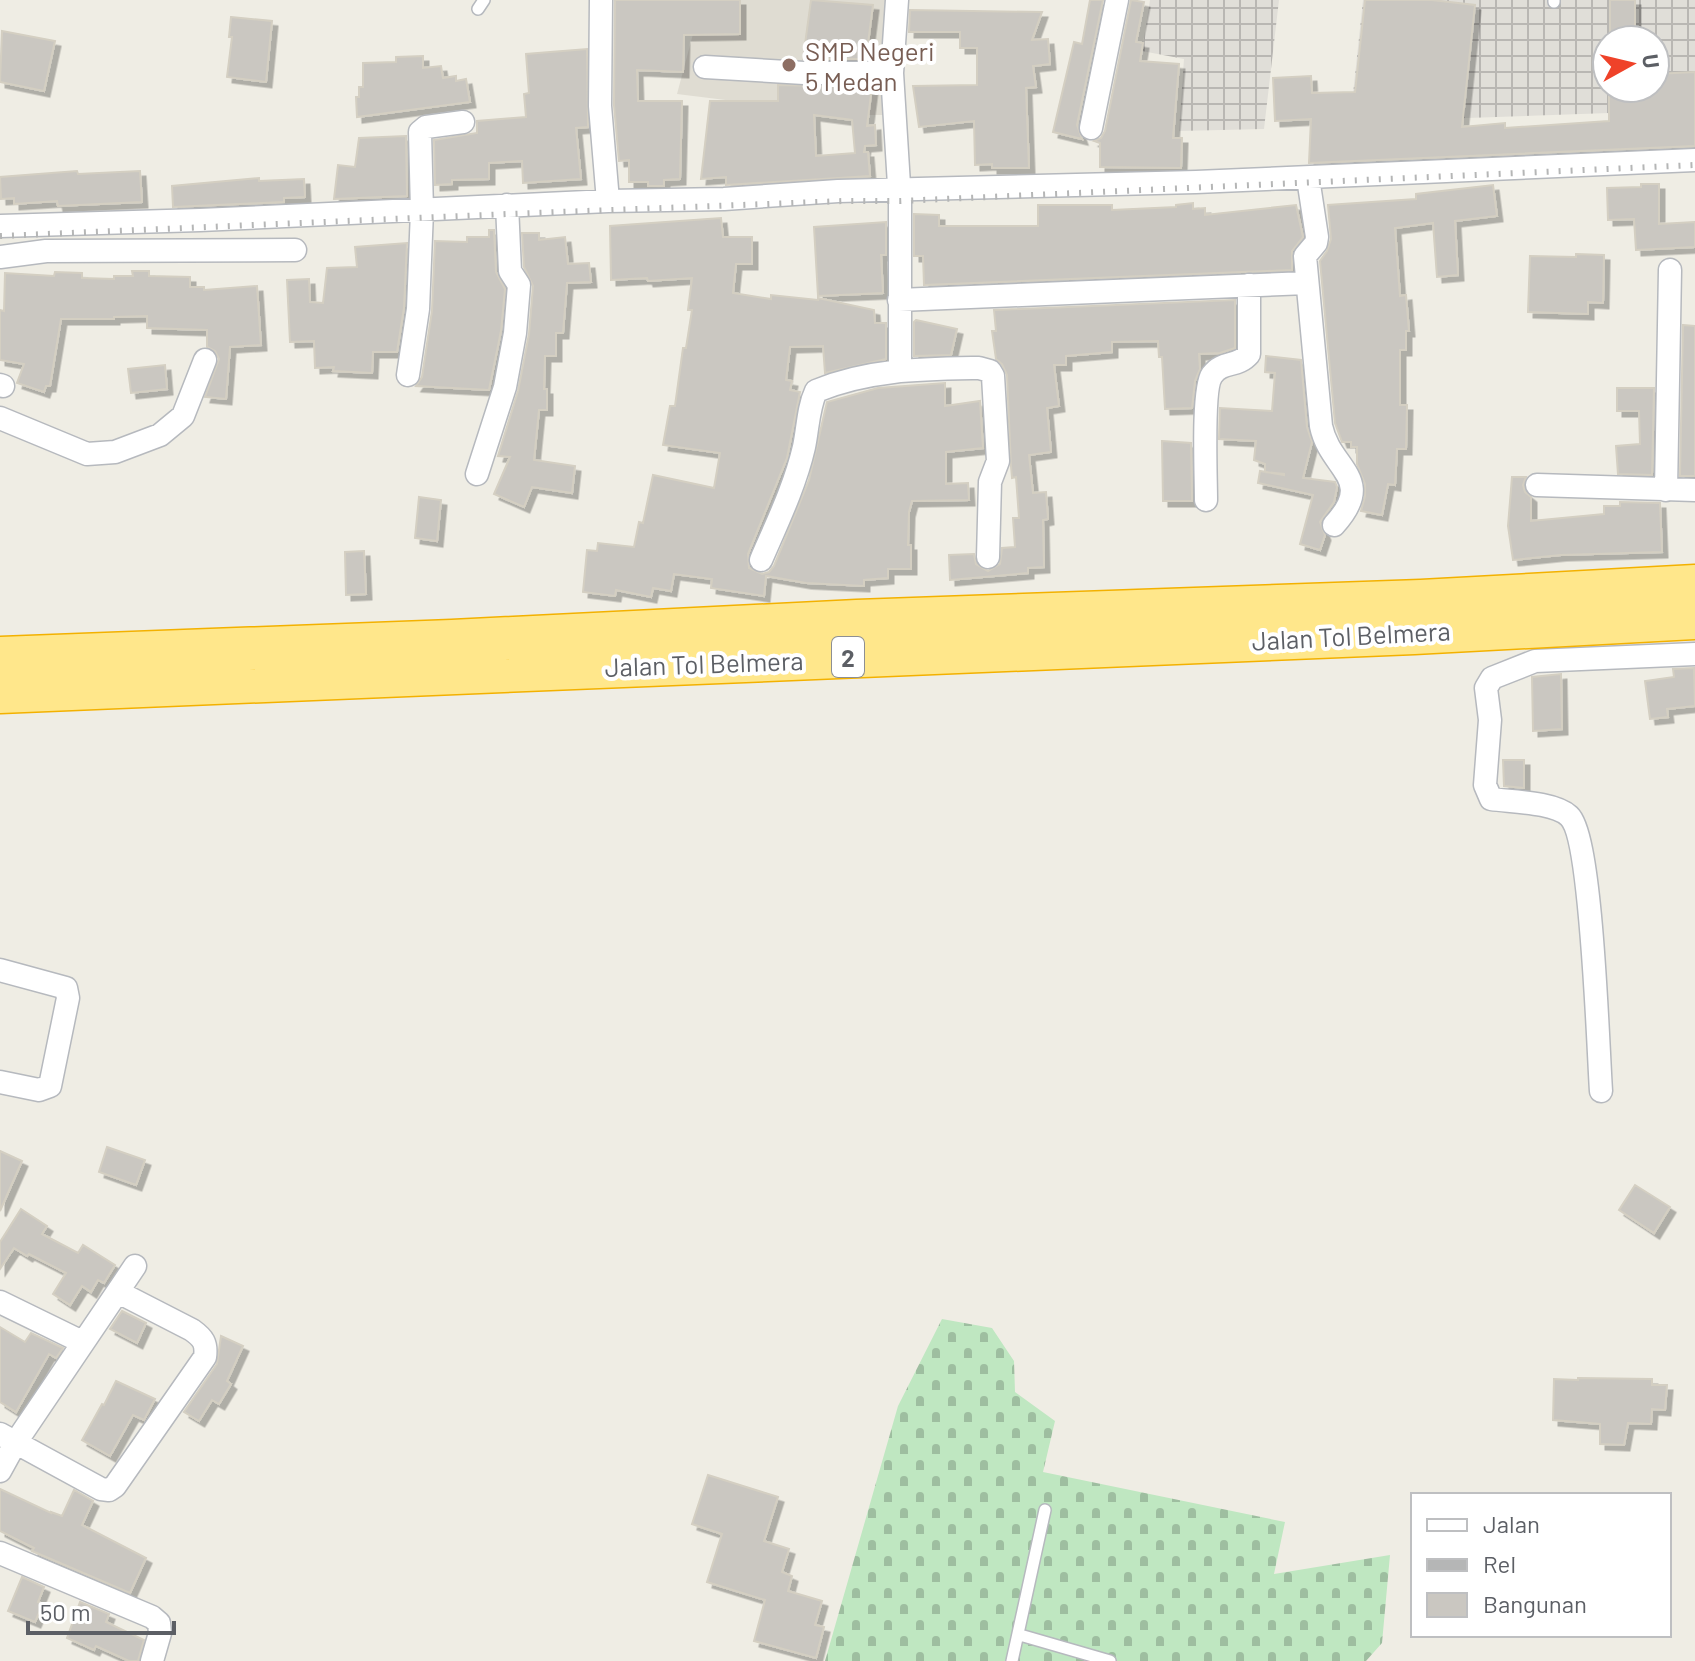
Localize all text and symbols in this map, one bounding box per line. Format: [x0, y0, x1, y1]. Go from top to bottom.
north arrow [1591, 24, 1671, 104]
place label: SMP Negeri 5 Medan [805, 35, 935, 96]
text: U [1638, 52, 1666, 70]
marker: SMP Negeri 5 Medan [780, 56, 798, 74]
street label: Jalan Tol Belmera [1251, 614, 1451, 656]
road number: 2 [832, 637, 864, 677]
street label: Jalan Tol Belmera [604, 644, 804, 682]
legend [1411, 1493, 1671, 1637]
text: Jalan [1483, 1509, 1540, 1538]
text: Rel [1483, 1549, 1516, 1578]
scale bar [28, 1585, 174, 1635]
text: Bangunan [1483, 1589, 1587, 1618]
text: 50 m [40, 1597, 91, 1626]

